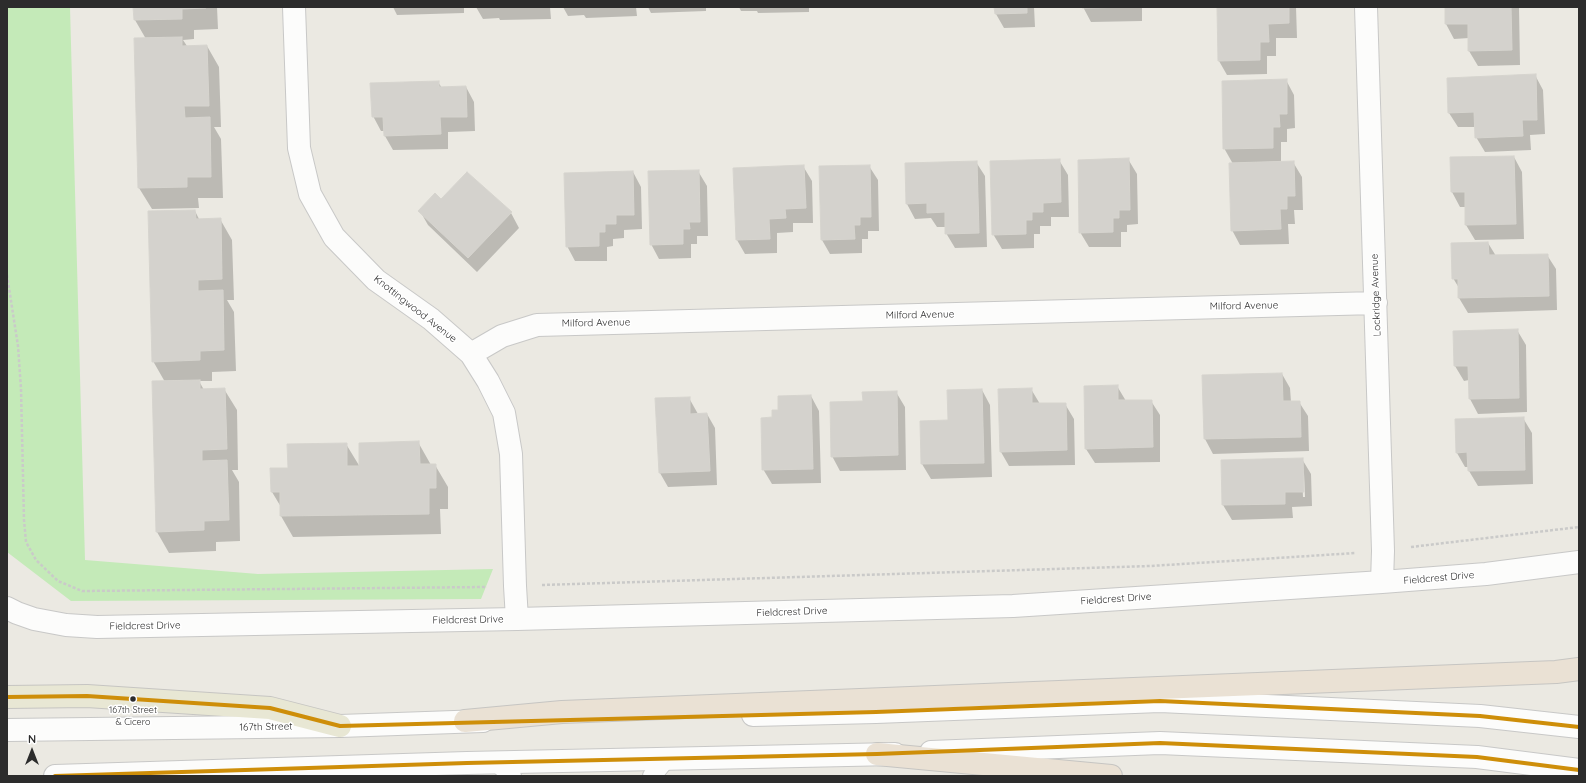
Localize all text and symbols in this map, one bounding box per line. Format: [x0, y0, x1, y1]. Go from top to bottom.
street label: Lockridge Avenue [1369, 254, 1383, 336]
street label: Knottingwood Avenue [371, 273, 459, 345]
street label: Milford Avenue [1210, 299, 1278, 313]
street label: Milford Avenue [886, 308, 954, 322]
street label: Milford Avenue [562, 316, 630, 330]
street label: Fieldcrest Drive [1403, 569, 1475, 587]
street label: Fieldcrest Drive [1080, 591, 1152, 607]
street label: Fieldcrest Drive [756, 605, 828, 619]
street label: Fieldcrest Drive [432, 613, 504, 627]
street label: Fieldcrest Drive [109, 619, 181, 633]
marker: 167th Street & Cicero [128, 694, 138, 704]
place label: 167th Street & Cicero [109, 705, 157, 726]
street label: 167th Street [239, 721, 293, 733]
north arrow [12, 731, 52, 771]
text: N [28, 732, 36, 746]

